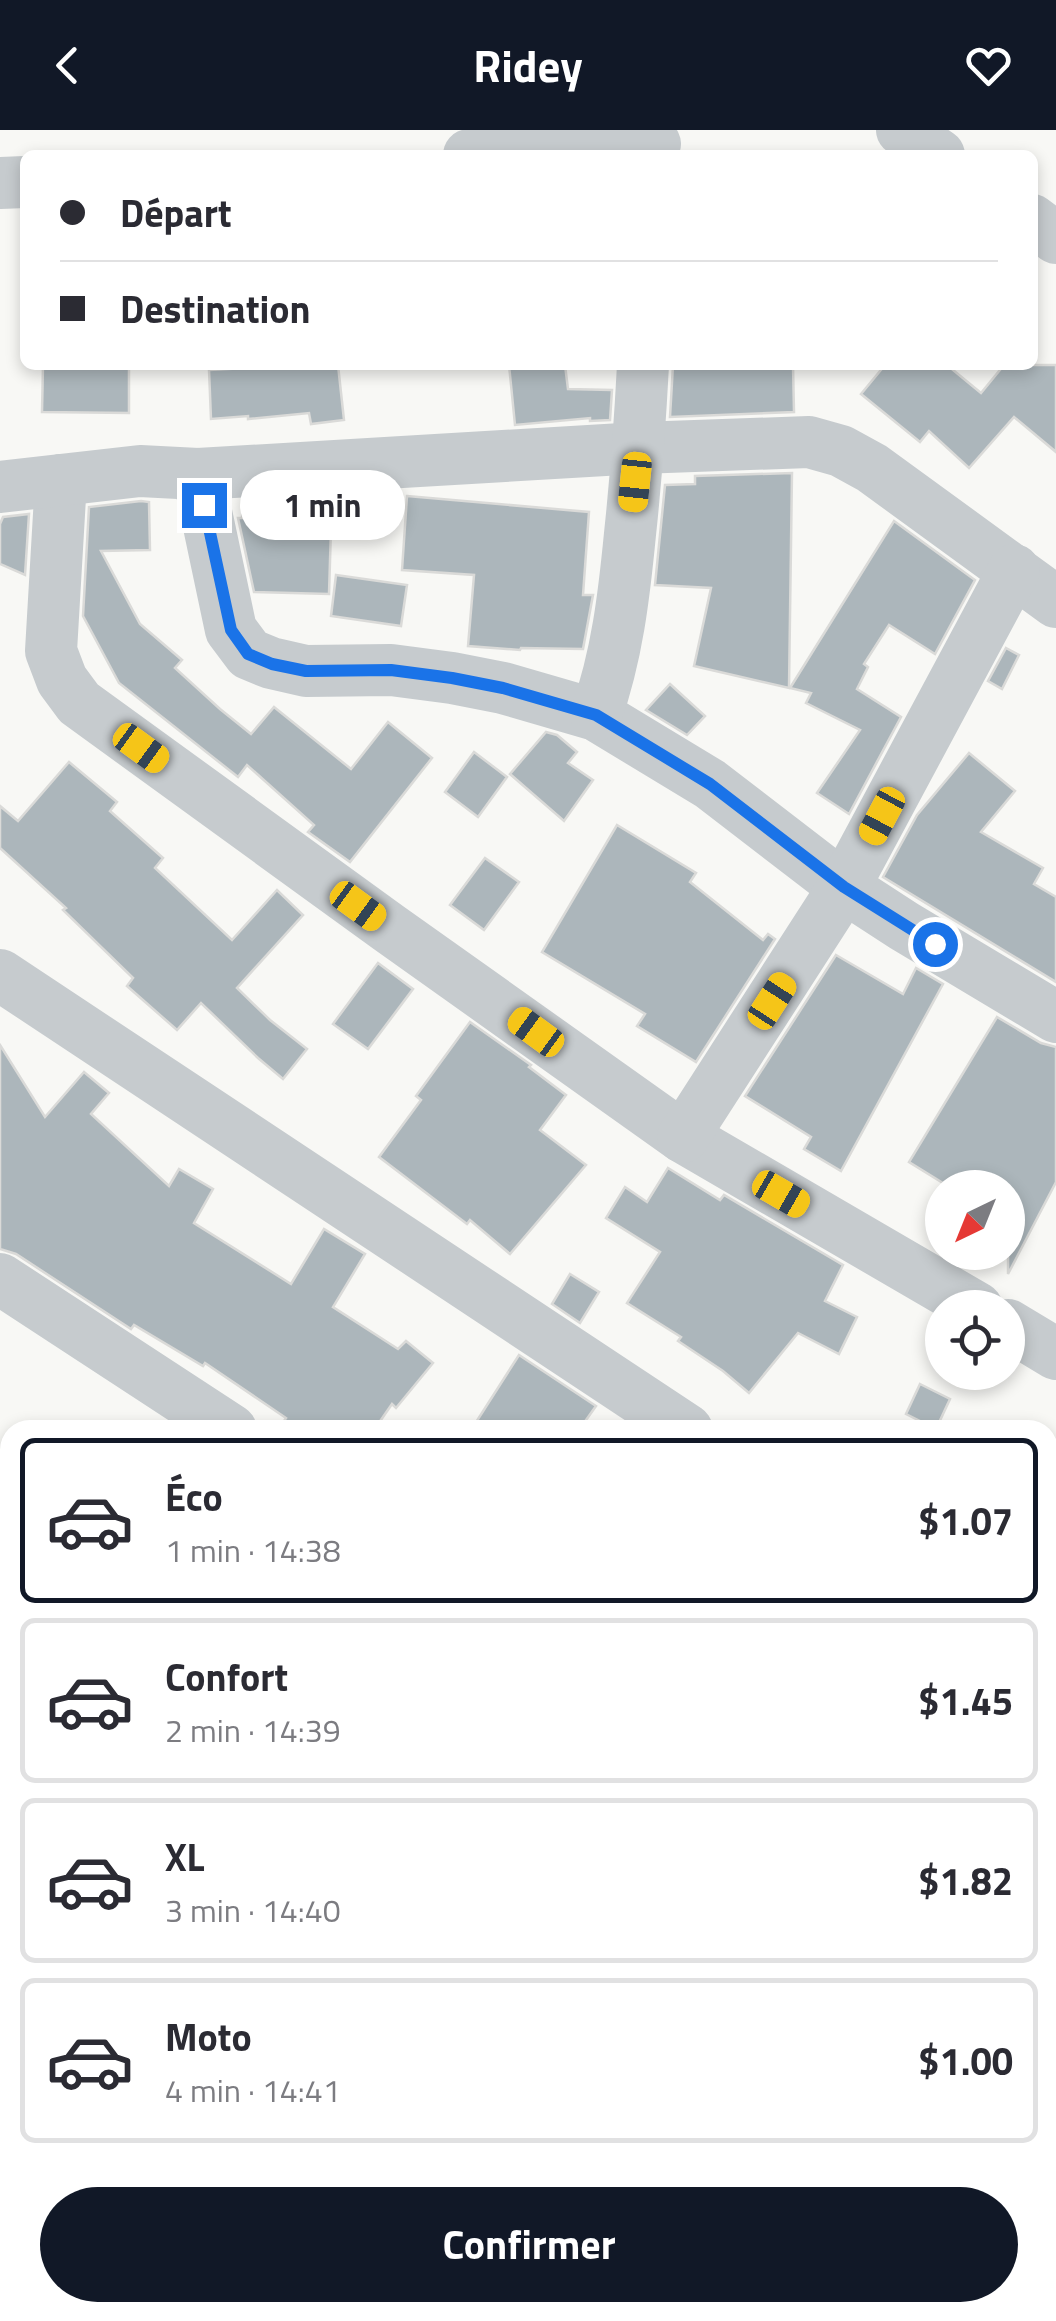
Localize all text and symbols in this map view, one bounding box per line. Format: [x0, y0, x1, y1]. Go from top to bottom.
text: Ridey [473, 31, 583, 99]
icon: back [40, 38, 95, 93]
icon: heart [961, 38, 1016, 93]
text: Départ [120, 184, 232, 242]
text: Destination [120, 280, 311, 338]
car [617, 451, 653, 513]
callout: 1 min [239, 470, 404, 540]
text: 1 min [284, 481, 361, 529]
route end [182, 483, 227, 528]
car [108, 718, 174, 778]
car [855, 782, 909, 850]
car [325, 876, 391, 936]
route start [913, 922, 958, 967]
car [743, 968, 801, 1034]
car [503, 1002, 569, 1062]
car [748, 1166, 814, 1222]
north arrow [925, 1170, 1025, 1270]
map controls [925, 1170, 1025, 1390]
button: locate [925, 1290, 1025, 1390]
text: Éco [165, 1468, 223, 1526]
icon: car [45, 1476, 135, 1566]
text: $1.07 [918, 1492, 1013, 1550]
text: 1 min · 14:38 [165, 1526, 341, 1574]
text: Confort [165, 1648, 288, 1706]
icon: car [45, 1656, 135, 1746]
text: $1.45 [918, 1672, 1013, 1730]
text: 2 min · 14:39 [165, 1706, 341, 1754]
text: XL [165, 1828, 205, 1886]
icon: car [45, 1836, 135, 1926]
text: $1.82 [918, 1852, 1013, 1910]
text: 3 min · 14:40 [165, 1886, 341, 1934]
text: Moto [165, 2008, 252, 2066]
icon: car [45, 2016, 135, 2106]
text: $1.00 [918, 2032, 1013, 2090]
text: 4 min · 14:41 [165, 2066, 341, 2114]
button: Confirmer [40, 2187, 1018, 2302]

